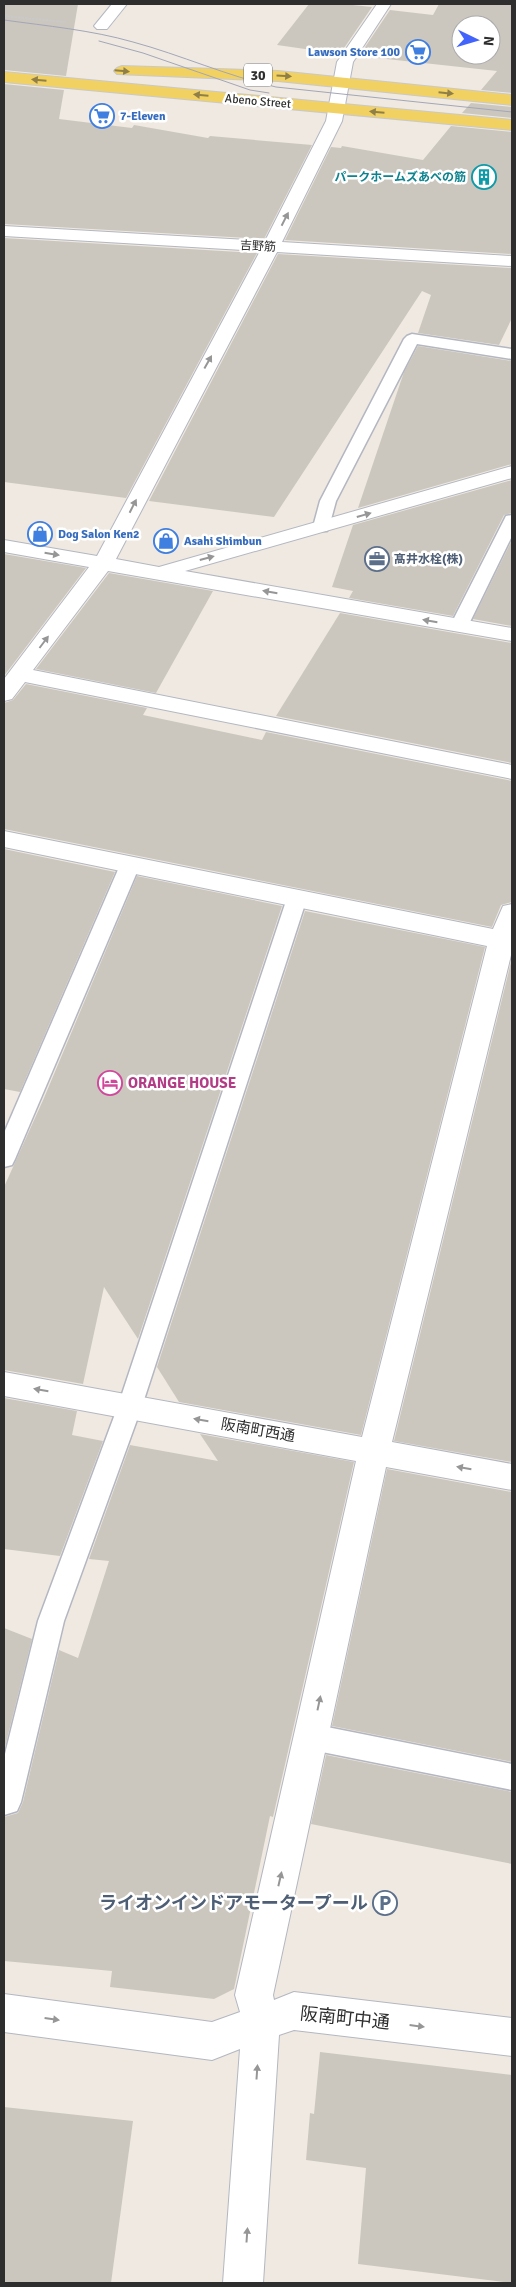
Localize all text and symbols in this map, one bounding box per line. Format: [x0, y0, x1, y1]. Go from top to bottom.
north arrow [451, 15, 501, 65]
text: N [480, 35, 497, 47]
supermarket icon: Lawson Store 100 [405, 39, 431, 65]
place label: Lawson Store 100 [308, 45, 401, 60]
road number: 30 [244, 64, 272, 86]
one-way arrow [114, 67, 130, 75]
one-way arrow [277, 73, 293, 81]
one-way arrow [31, 76, 47, 84]
one-way arrow [438, 89, 454, 97]
one-way arrow [193, 91, 209, 99]
street label: Abeno Street [224, 91, 292, 112]
supermarket icon: 7-Eleven [89, 103, 115, 129]
one-way arrow [368, 108, 384, 116]
place label: 7-Eleven [120, 109, 166, 124]
building icon: パークホームズあべの筋 [471, 164, 497, 190]
place label: パークホームズあべの筋 [334, 170, 466, 185]
one-way arrow [281, 212, 289, 226]
street label: 吉野筋 [240, 238, 276, 255]
one-way arrow [204, 355, 212, 370]
one-way arrow [129, 499, 137, 514]
one-way arrow [356, 511, 372, 519]
shop icon: Dog Salon Ken2 [27, 521, 53, 547]
place label: Dog Salon Ken2 [58, 527, 140, 542]
shop icon: Asahi Shimbun [153, 528, 179, 554]
place label: Asahi Shimbun [184, 534, 262, 549]
office icon: 髙井水栓(株) [364, 546, 390, 572]
one-way arrow [44, 550, 60, 558]
place label: 髙井水栓(株) [394, 552, 463, 567]
one-way arrow [200, 554, 215, 562]
one-way arrow [262, 587, 278, 595]
one-way arrow [421, 616, 437, 624]
one-way arrow [39, 635, 49, 649]
hotel icon: ORANGE HOUSE [97, 1070, 123, 1096]
place label: ORANGE HOUSE [128, 1074, 237, 1092]
one-way arrow [33, 1386, 49, 1394]
one-way arrow [193, 1415, 209, 1423]
street label: 阪南町西通 [219, 1415, 297, 1445]
one-way arrow [456, 1463, 472, 1471]
one-way arrow [315, 1695, 323, 1710]
one-way arrow [276, 1871, 284, 1886]
parking icon: ライオンインドアモータープール [372, 1890, 398, 1916]
place label: ライオンインドアモータープール [99, 1892, 368, 1914]
street label: 阪南町中通 [299, 2002, 391, 2034]
one-way arrow [44, 2015, 60, 2023]
one-way arrow [409, 2022, 425, 2030]
one-way arrow [254, 2064, 262, 2080]
one-way arrow [243, 2226, 251, 2242]

